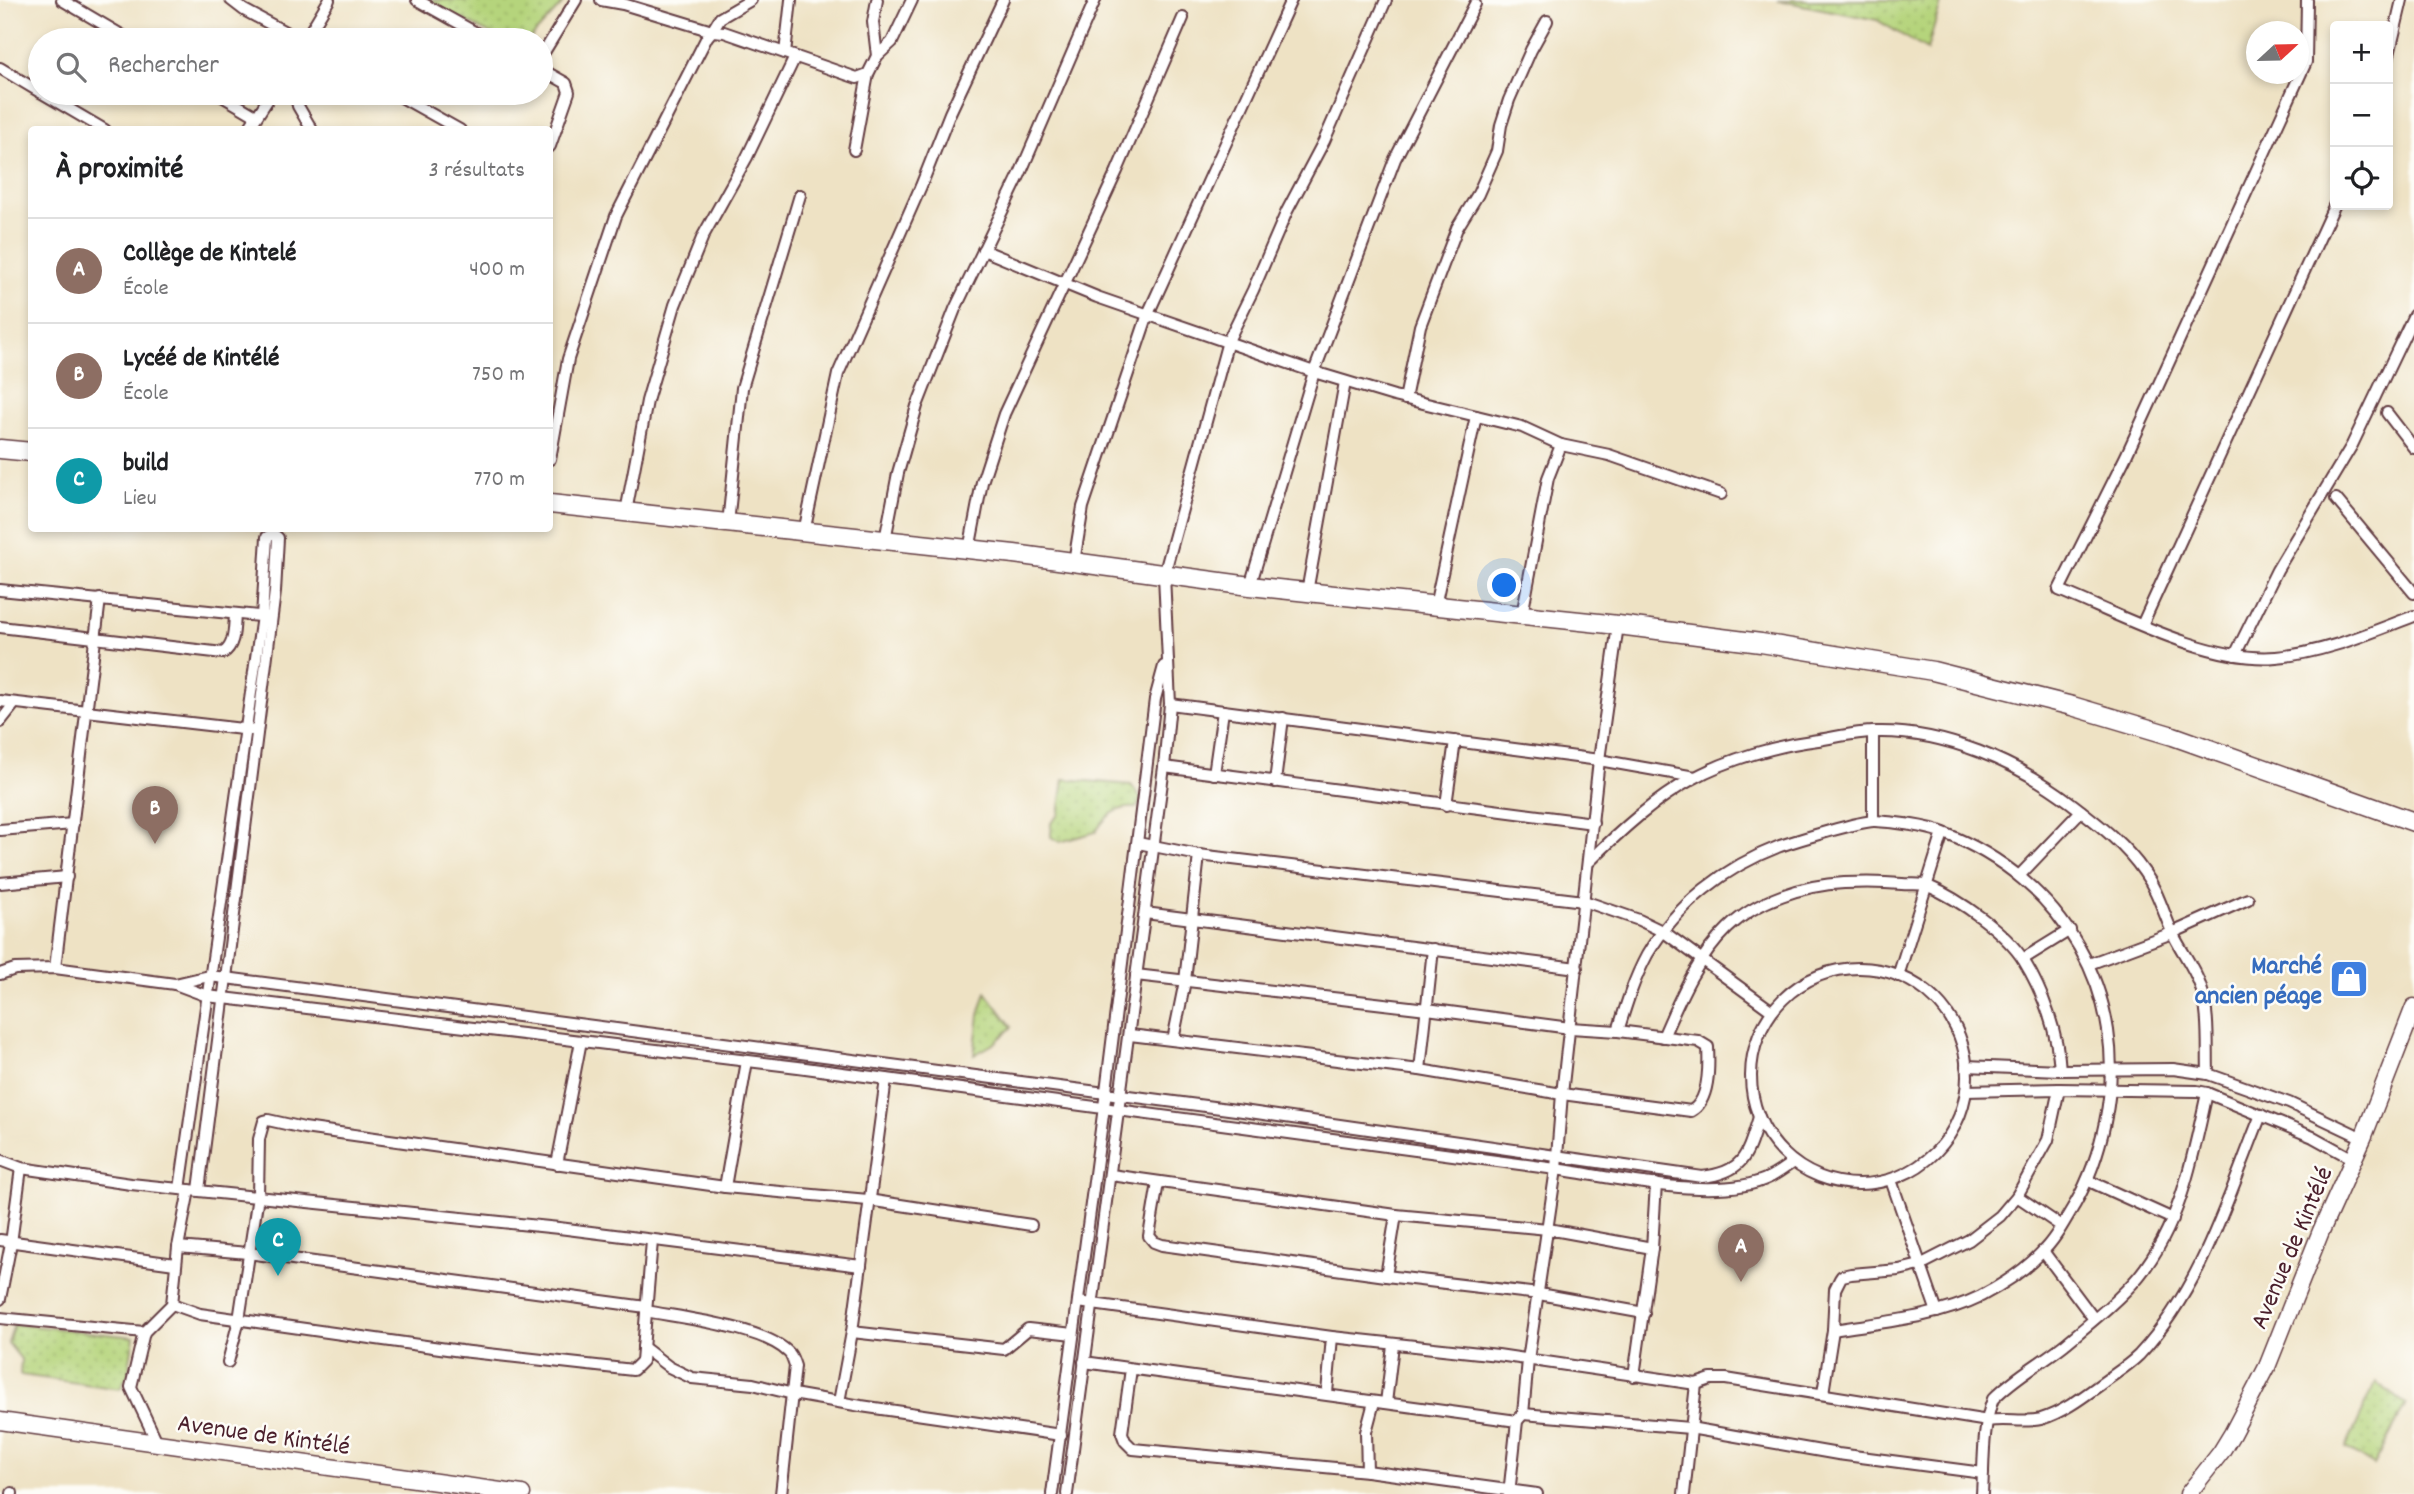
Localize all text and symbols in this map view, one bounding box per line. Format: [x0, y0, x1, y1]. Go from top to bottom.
north arrow [2246, 21, 2309, 84]
map controls [2330, 21, 2393, 210]
button: + [2330, 21, 2393, 84]
search box [28, 28, 553, 105]
icon: search [52, 48, 90, 86]
text: Rechercher [108, 48, 219, 85]
button: − [2330, 84, 2393, 147]
button: locate [2330, 147, 2393, 210]
text: À proximité [56, 150, 183, 193]
text: 3 résultats [429, 155, 525, 188]
text: Collège de Kintelé [123, 236, 297, 273]
text: A [73, 254, 85, 287]
text: 400 m [469, 254, 525, 287]
text: École [123, 273, 169, 306]
text: Lycéé de Kintélé [123, 341, 280, 378]
text: B [74, 359, 84, 392]
text: 750 m [472, 359, 525, 392]
text: École [123, 378, 169, 411]
text: build [123, 446, 169, 483]
text: C [73, 464, 85, 497]
text: 770 m [474, 464, 525, 497]
text: Lieu [123, 483, 157, 516]
your location [1487, 568, 1521, 602]
pin: B [132, 786, 178, 844]
place label: Marché ancien péage [2195, 949, 2322, 1016]
shop icon: Marché ancien péage [2328, 958, 2370, 1000]
street label: Avenue de Kintélé [2242, 1161, 2344, 1336]
pin: C [255, 1218, 301, 1276]
pin: A [1718, 1224, 1764, 1282]
street label: Avenue de Kintélé [175, 1406, 352, 1467]

